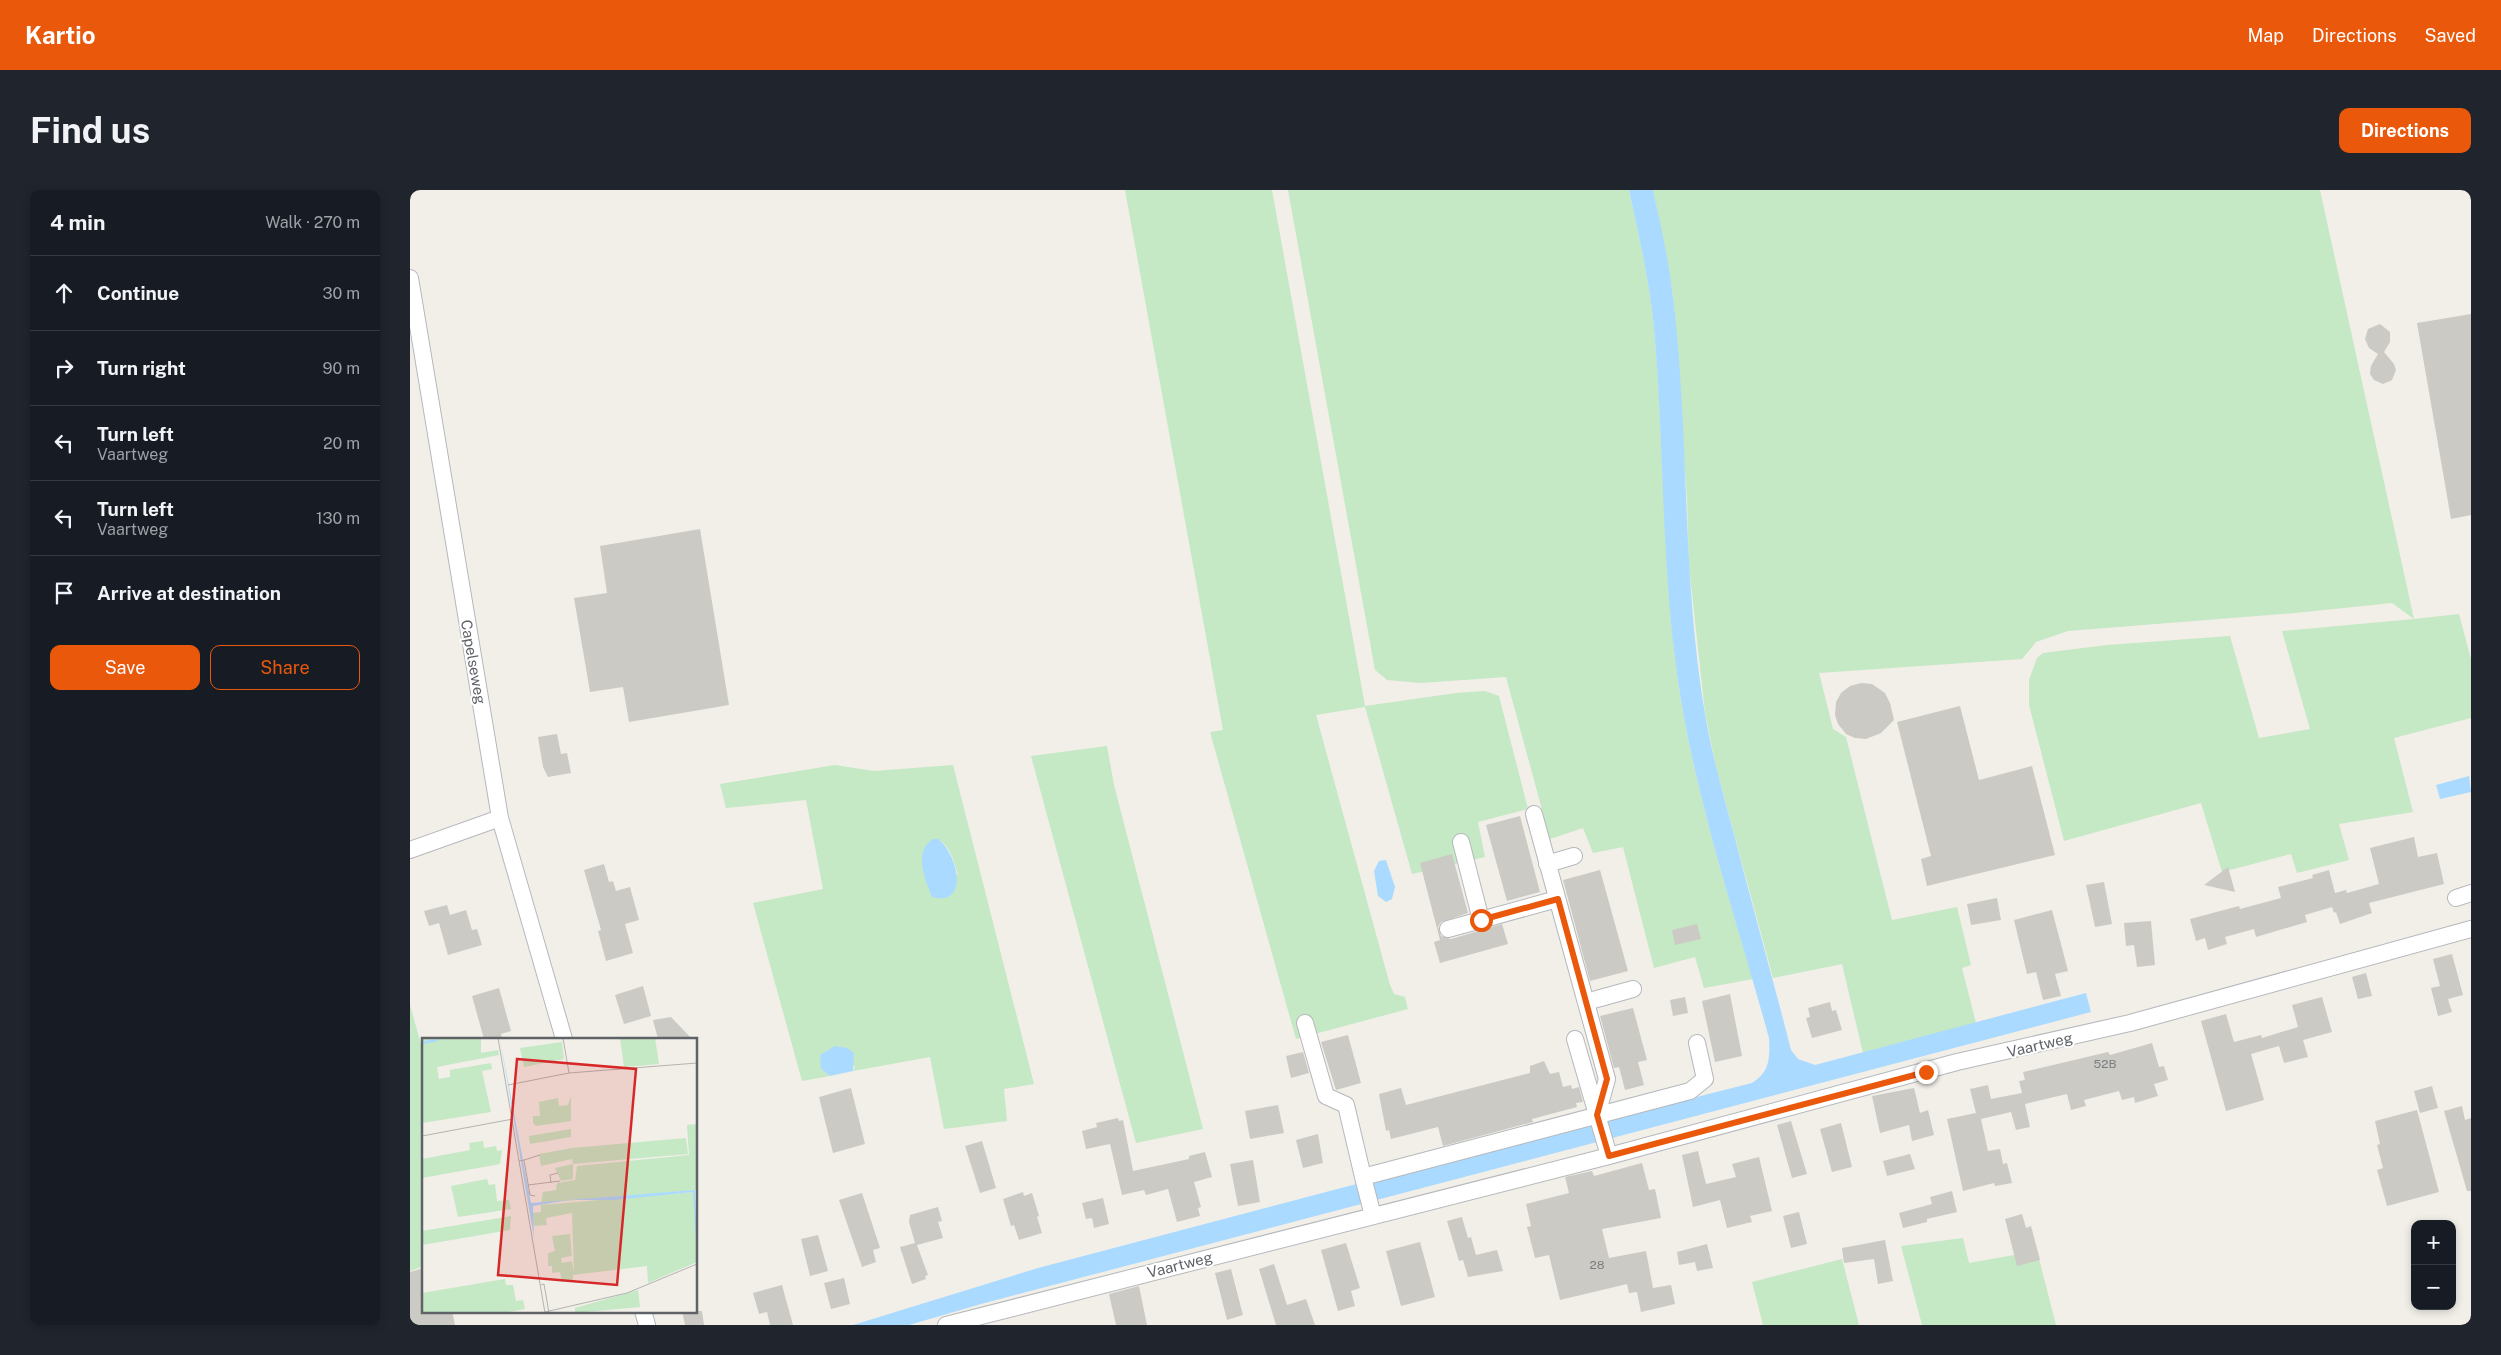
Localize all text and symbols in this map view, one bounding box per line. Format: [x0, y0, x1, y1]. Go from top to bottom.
text: Kartio [25, 21, 96, 49]
text: Map [2247, 25, 2284, 46]
text: Directions [2312, 25, 2397, 46]
text: Saved [2425, 25, 2476, 46]
button: Directions [2339, 108, 2471, 153]
text: Find us [30, 110, 150, 151]
text: 4 min [50, 210, 105, 235]
text: Walk · 270 m [265, 213, 360, 232]
icon: ahead [50, 279, 78, 307]
text: Continue [97, 282, 179, 304]
text: 30 m [323, 284, 360, 303]
icon: right [50, 354, 78, 382]
text: Turn right [97, 357, 186, 379]
text: 90 m [323, 359, 360, 378]
text: Turn left [97, 423, 174, 445]
icon: left [50, 429, 78, 457]
text: 20 m [323, 434, 360, 453]
text: Vaartweg [97, 445, 168, 464]
text: Turn left [97, 498, 174, 520]
icon: left [50, 504, 78, 532]
text: 130 m [316, 509, 360, 528]
text: Vaartweg [97, 520, 168, 539]
icon: arrive [50, 579, 78, 607]
text: Arrive at destination [97, 582, 281, 604]
street label: Capelseweg [458, 618, 489, 706]
button: Save [50, 645, 200, 690]
button: Share [210, 645, 360, 690]
route start [1470, 909, 1493, 932]
street label: Vaartweg [2005, 1029, 2074, 1060]
inset map [422, 1038, 698, 1312]
house number: 52B [2094, 1057, 2116, 1071]
route end [1915, 1061, 1938, 1084]
map controls [2411, 1220, 2456, 1310]
button: + [2411, 1220, 2456, 1265]
street label: Vaartweg [1145, 1248, 1214, 1281]
house number: 28 [1590, 1258, 1605, 1272]
button: − [2411, 1265, 2456, 1310]

